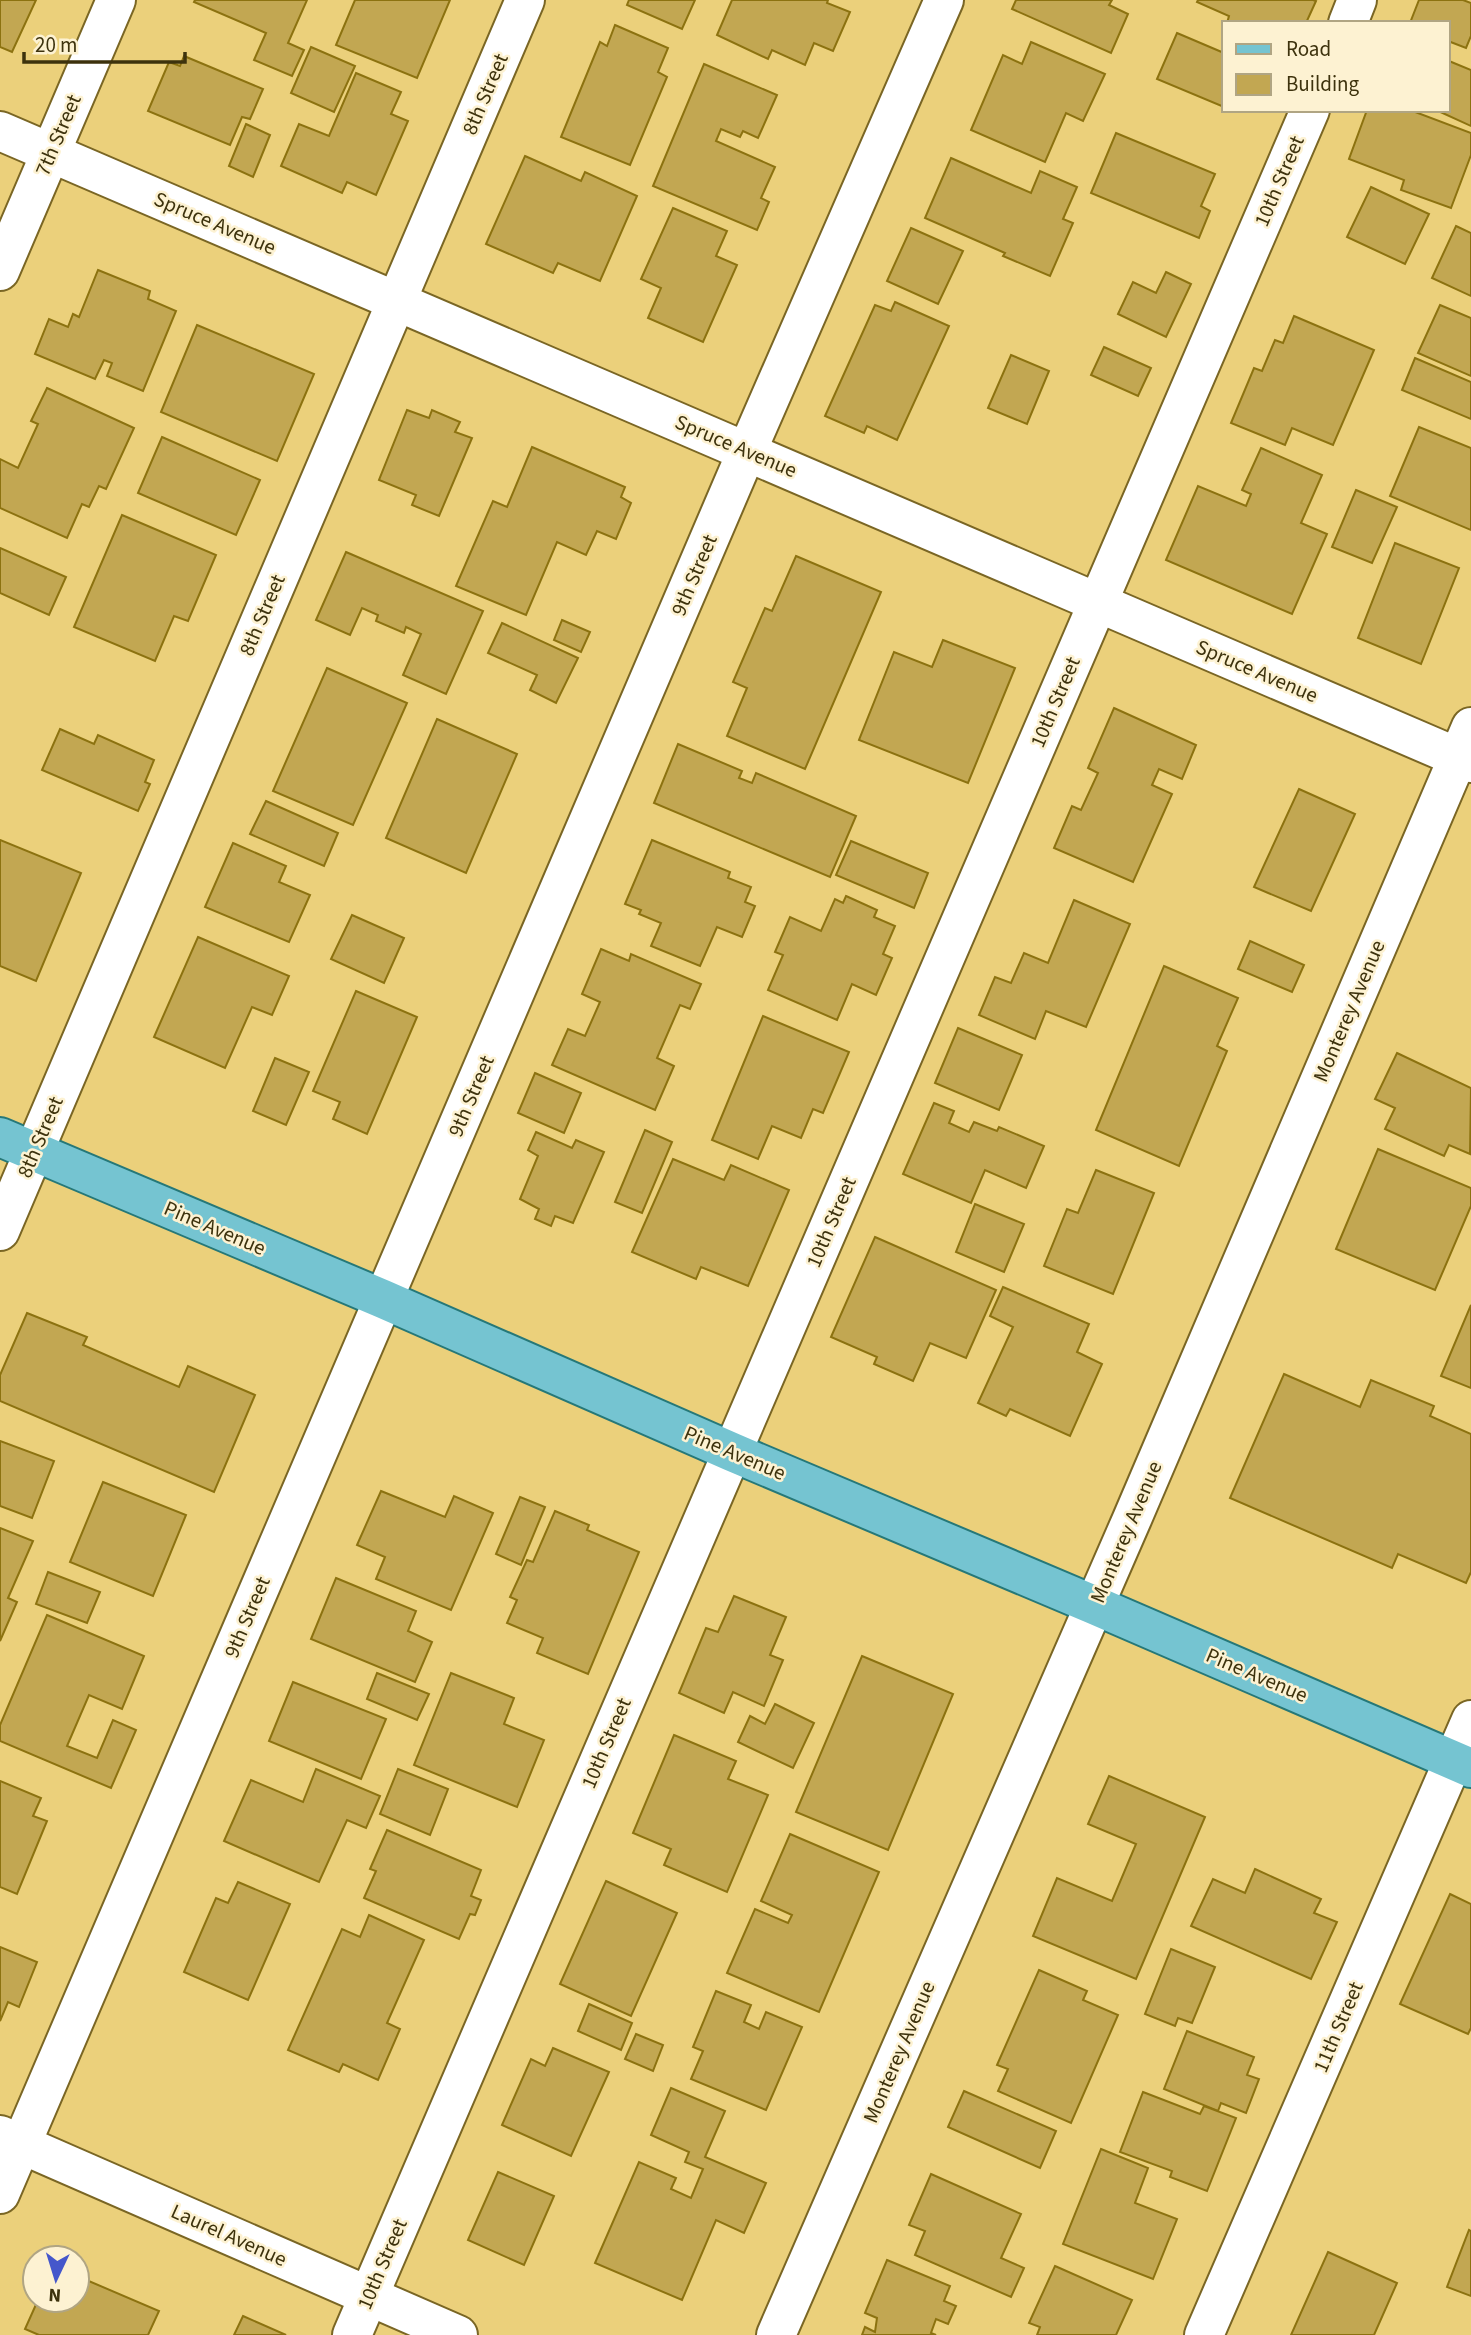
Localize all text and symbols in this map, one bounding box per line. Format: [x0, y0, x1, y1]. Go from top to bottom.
scale bar [24, 21, 186, 65]
legend [1222, 21, 1450, 112]
text: 20 m [35, 30, 77, 60]
text: Road [1286, 34, 1331, 64]
street label: 8th Street [454, 49, 516, 139]
text: Building [1286, 69, 1360, 99]
street label: 7th Street [27, 90, 89, 180]
street label: 10th Street [1246, 131, 1312, 231]
street label: Spruce Avenue [149, 184, 281, 262]
street label: Spruce Avenue [670, 407, 802, 485]
street label: 9th Street [663, 530, 725, 620]
street label: 8th Street [231, 570, 293, 660]
street label: Spruce Avenue [1191, 632, 1323, 710]
street label: 10th Street [1022, 652, 1088, 752]
street label: Monterey Avenue [1306, 935, 1392, 1087]
street label: 9th Street [440, 1051, 502, 1141]
street label: 8th Street [9, 1092, 71, 1182]
street label: 10th Street [798, 1172, 864, 1272]
street label: Pine Avenue [159, 1193, 271, 1263]
street label: Pine Avenue [679, 1418, 791, 1488]
street label: Monterey Avenue [1083, 1456, 1169, 1608]
street label: 9th Street [216, 1572, 278, 1662]
street label: Pine Avenue [1201, 1640, 1313, 1710]
street label: 10th Street [573, 1693, 639, 1793]
street label: Monterey Avenue [856, 1976, 942, 2128]
street label: 11th Street [1305, 1977, 1371, 2077]
street label: Laurel Avenue [166, 2196, 292, 2274]
street label: 10th Street [349, 2214, 415, 2314]
north arrow [21, 2244, 91, 2314]
text: N [48, 2281, 62, 2308]

